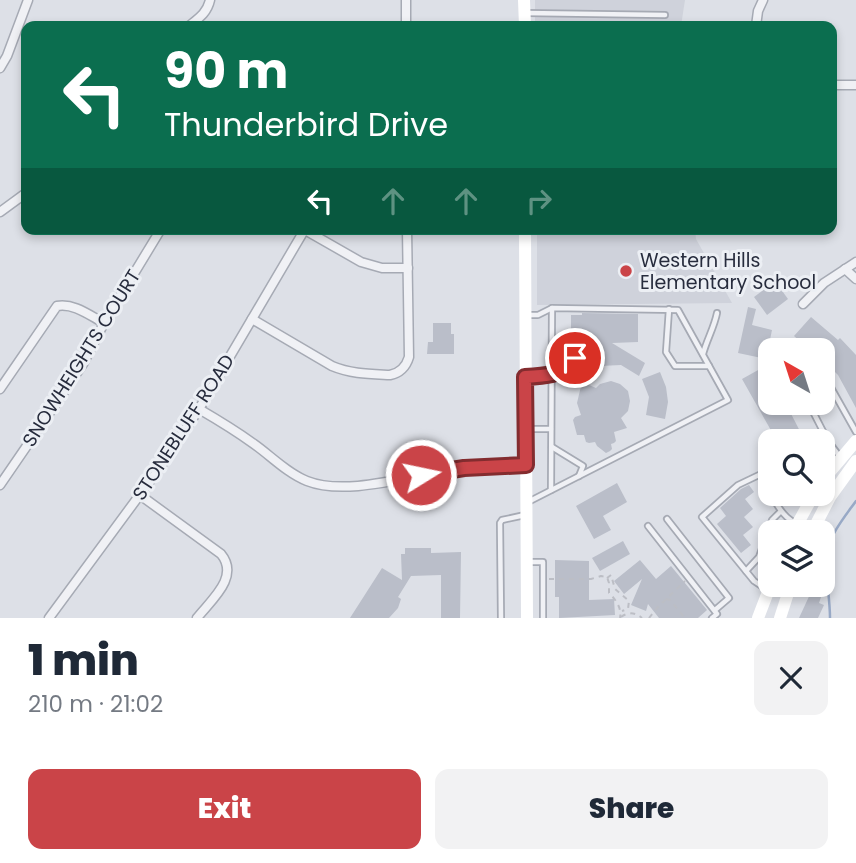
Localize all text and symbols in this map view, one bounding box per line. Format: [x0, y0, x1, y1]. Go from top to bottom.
text: 90 m [164, 37, 288, 105]
icon: left [49, 49, 140, 140]
text: Thunderbird Drive [164, 102, 448, 147]
icon: left [301, 182, 339, 220]
icon: ahead [374, 182, 412, 220]
icon: ahead [447, 182, 485, 220]
icon: right [520, 182, 558, 220]
place label: Western Hills Elementary School [640, 247, 816, 296]
marker: Western Hills Elementary School [618, 263, 634, 279]
street label: SNOWHEIGHTS COURT [16, 264, 147, 452]
pin [545, 328, 605, 388]
north arrow [758, 338, 835, 415]
map controls [758, 338, 835, 597]
icon: arrive [556, 339, 594, 377]
street label: STONEBLUFF ROAD [126, 349, 241, 506]
button: search [758, 429, 835, 506]
position arrow [384, 438, 458, 512]
button: layers [758, 520, 835, 597]
text: 1 min [28, 631, 139, 690]
button: close [754, 641, 828, 715]
text: 210 m · 21:02 [28, 688, 163, 720]
button: Exit [28, 769, 421, 849]
button: Share [435, 769, 828, 849]

